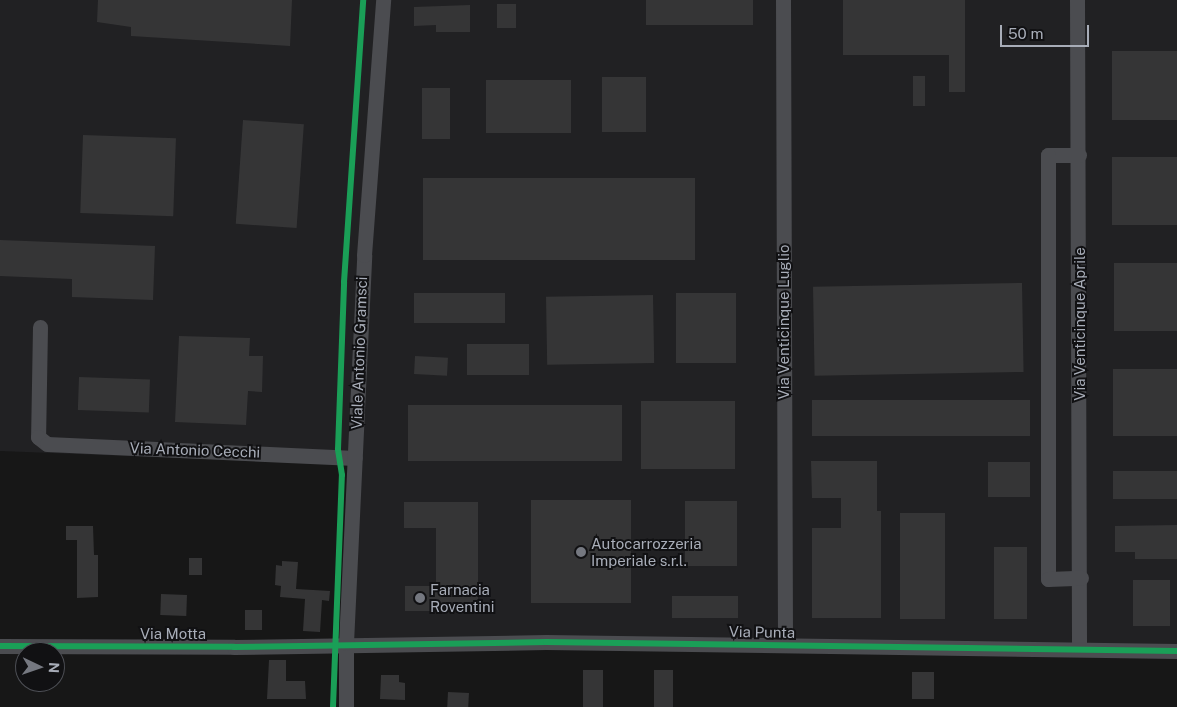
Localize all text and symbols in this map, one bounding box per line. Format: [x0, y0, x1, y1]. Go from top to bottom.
scale bar [1002, 15, 1091, 47]
text: 50 m [1008, 25, 1043, 42]
street label: Via Venticinque Luglio [775, 244, 793, 400]
street label: Via Venticinque Aprile [1071, 247, 1089, 401]
street label: Viale Antonio Gramsci [347, 276, 371, 430]
street label: Via Antonio Cecchi [129, 439, 261, 461]
place label: Autocarrozzeria Imperiale s.r.l. [591, 534, 701, 569]
marker: Autocarrozzeria Imperiale s.r.l. [575, 546, 587, 558]
place label: Farnacia Roventini [430, 580, 494, 615]
marker: Farnacia Roventini [414, 592, 426, 604]
street label: Via Punta [729, 622, 795, 642]
street label: Via Motta [140, 625, 206, 643]
north arrow [15, 642, 65, 692]
text: N [46, 662, 62, 674]

